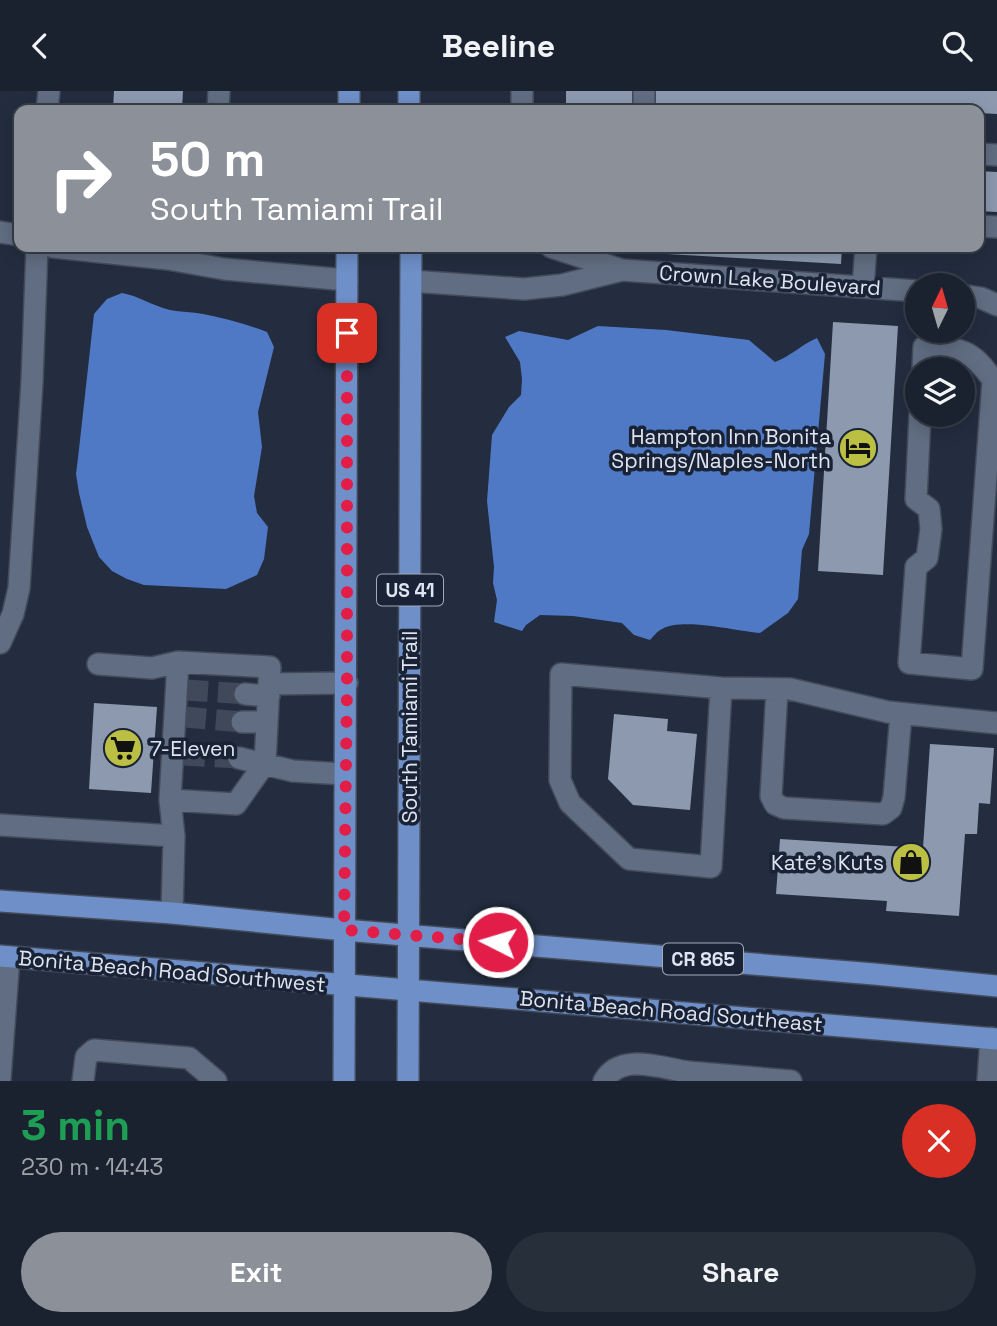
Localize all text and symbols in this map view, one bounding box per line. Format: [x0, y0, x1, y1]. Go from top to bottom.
text: Beeline [442, 26, 555, 66]
icon: back [21, 27, 59, 65]
icon: search [938, 27, 976, 65]
text: 50 m [150, 128, 265, 190]
icon: right [35, 133, 126, 224]
text: South Tamiami Trail [150, 189, 444, 229]
street label: Crown Lake Boulevard [658, 259, 882, 301]
north arrow [905, 273, 975, 343]
map controls [905, 273, 975, 427]
pin [317, 303, 377, 363]
icon: arrive [328, 314, 366, 352]
button: layers [905, 357, 975, 427]
place label: Hampton Inn Bonita Springs/Naples-North [611, 423, 831, 474]
hotel icon: Hampton Inn Bonita Springs/Naples-North [837, 427, 879, 469]
road number: US 41 [377, 575, 443, 605]
street label: South Tamiami Trail [396, 631, 423, 823]
supermarket icon: 7-Eleven [102, 727, 144, 769]
place label: 7-Eleven [150, 735, 235, 762]
shop icon: Kate's Kuts [890, 841, 932, 883]
place label: Kate's Kuts [771, 849, 884, 876]
position arrow [461, 905, 535, 979]
road number: CR 865 [663, 943, 743, 975]
street label: Bonita Beach Road Southwest [17, 944, 327, 998]
street label: Bonita Beach Road Southeast [518, 984, 824, 1038]
text: 3 min [21, 1099, 130, 1152]
button: close [902, 1104, 976, 1178]
text: 230 m · 14:43 [21, 1152, 163, 1182]
button: Exit [21, 1232, 492, 1312]
button: Share [506, 1232, 976, 1312]

